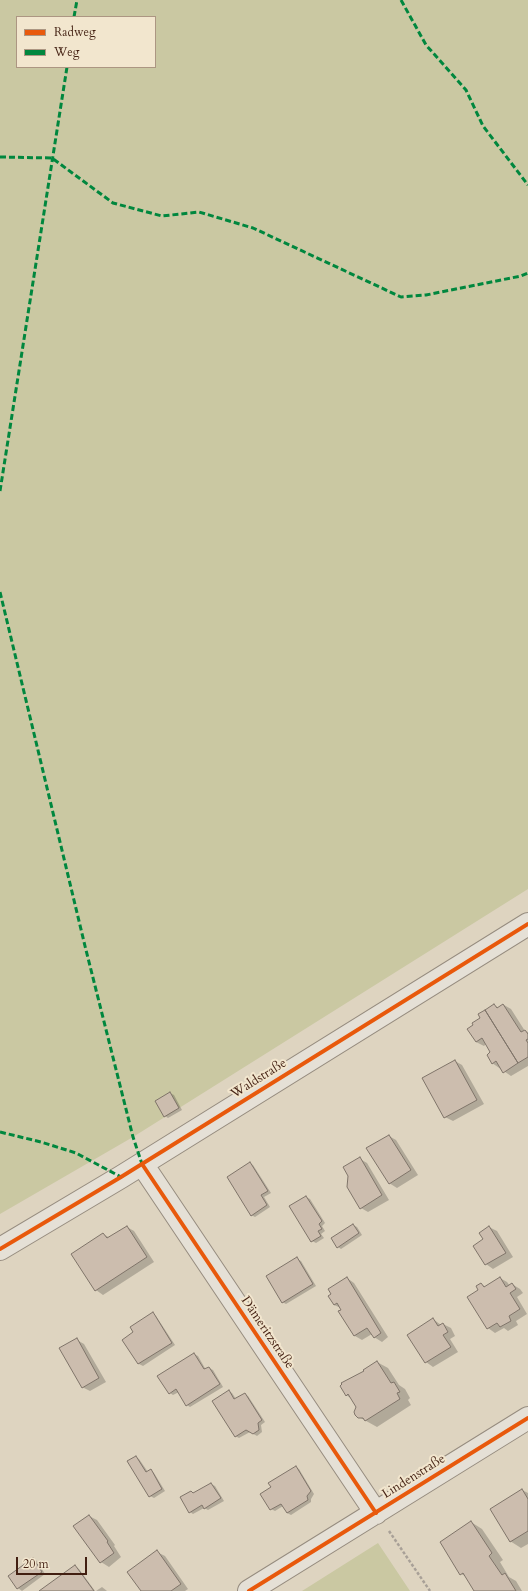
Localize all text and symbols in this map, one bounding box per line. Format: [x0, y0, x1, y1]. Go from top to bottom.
legend [16, 16, 156, 68]
text: Radweg [54, 24, 96, 40]
text: Weg [54, 44, 79, 60]
street label: Waldstraße [228, 1056, 290, 1102]
street label: Dämeritzstraße [237, 1294, 297, 1372]
street label: Lindenstraße [380, 1451, 448, 1503]
scale bar [18, 1549, 89, 1575]
text: 20 m [23, 1556, 49, 1572]

